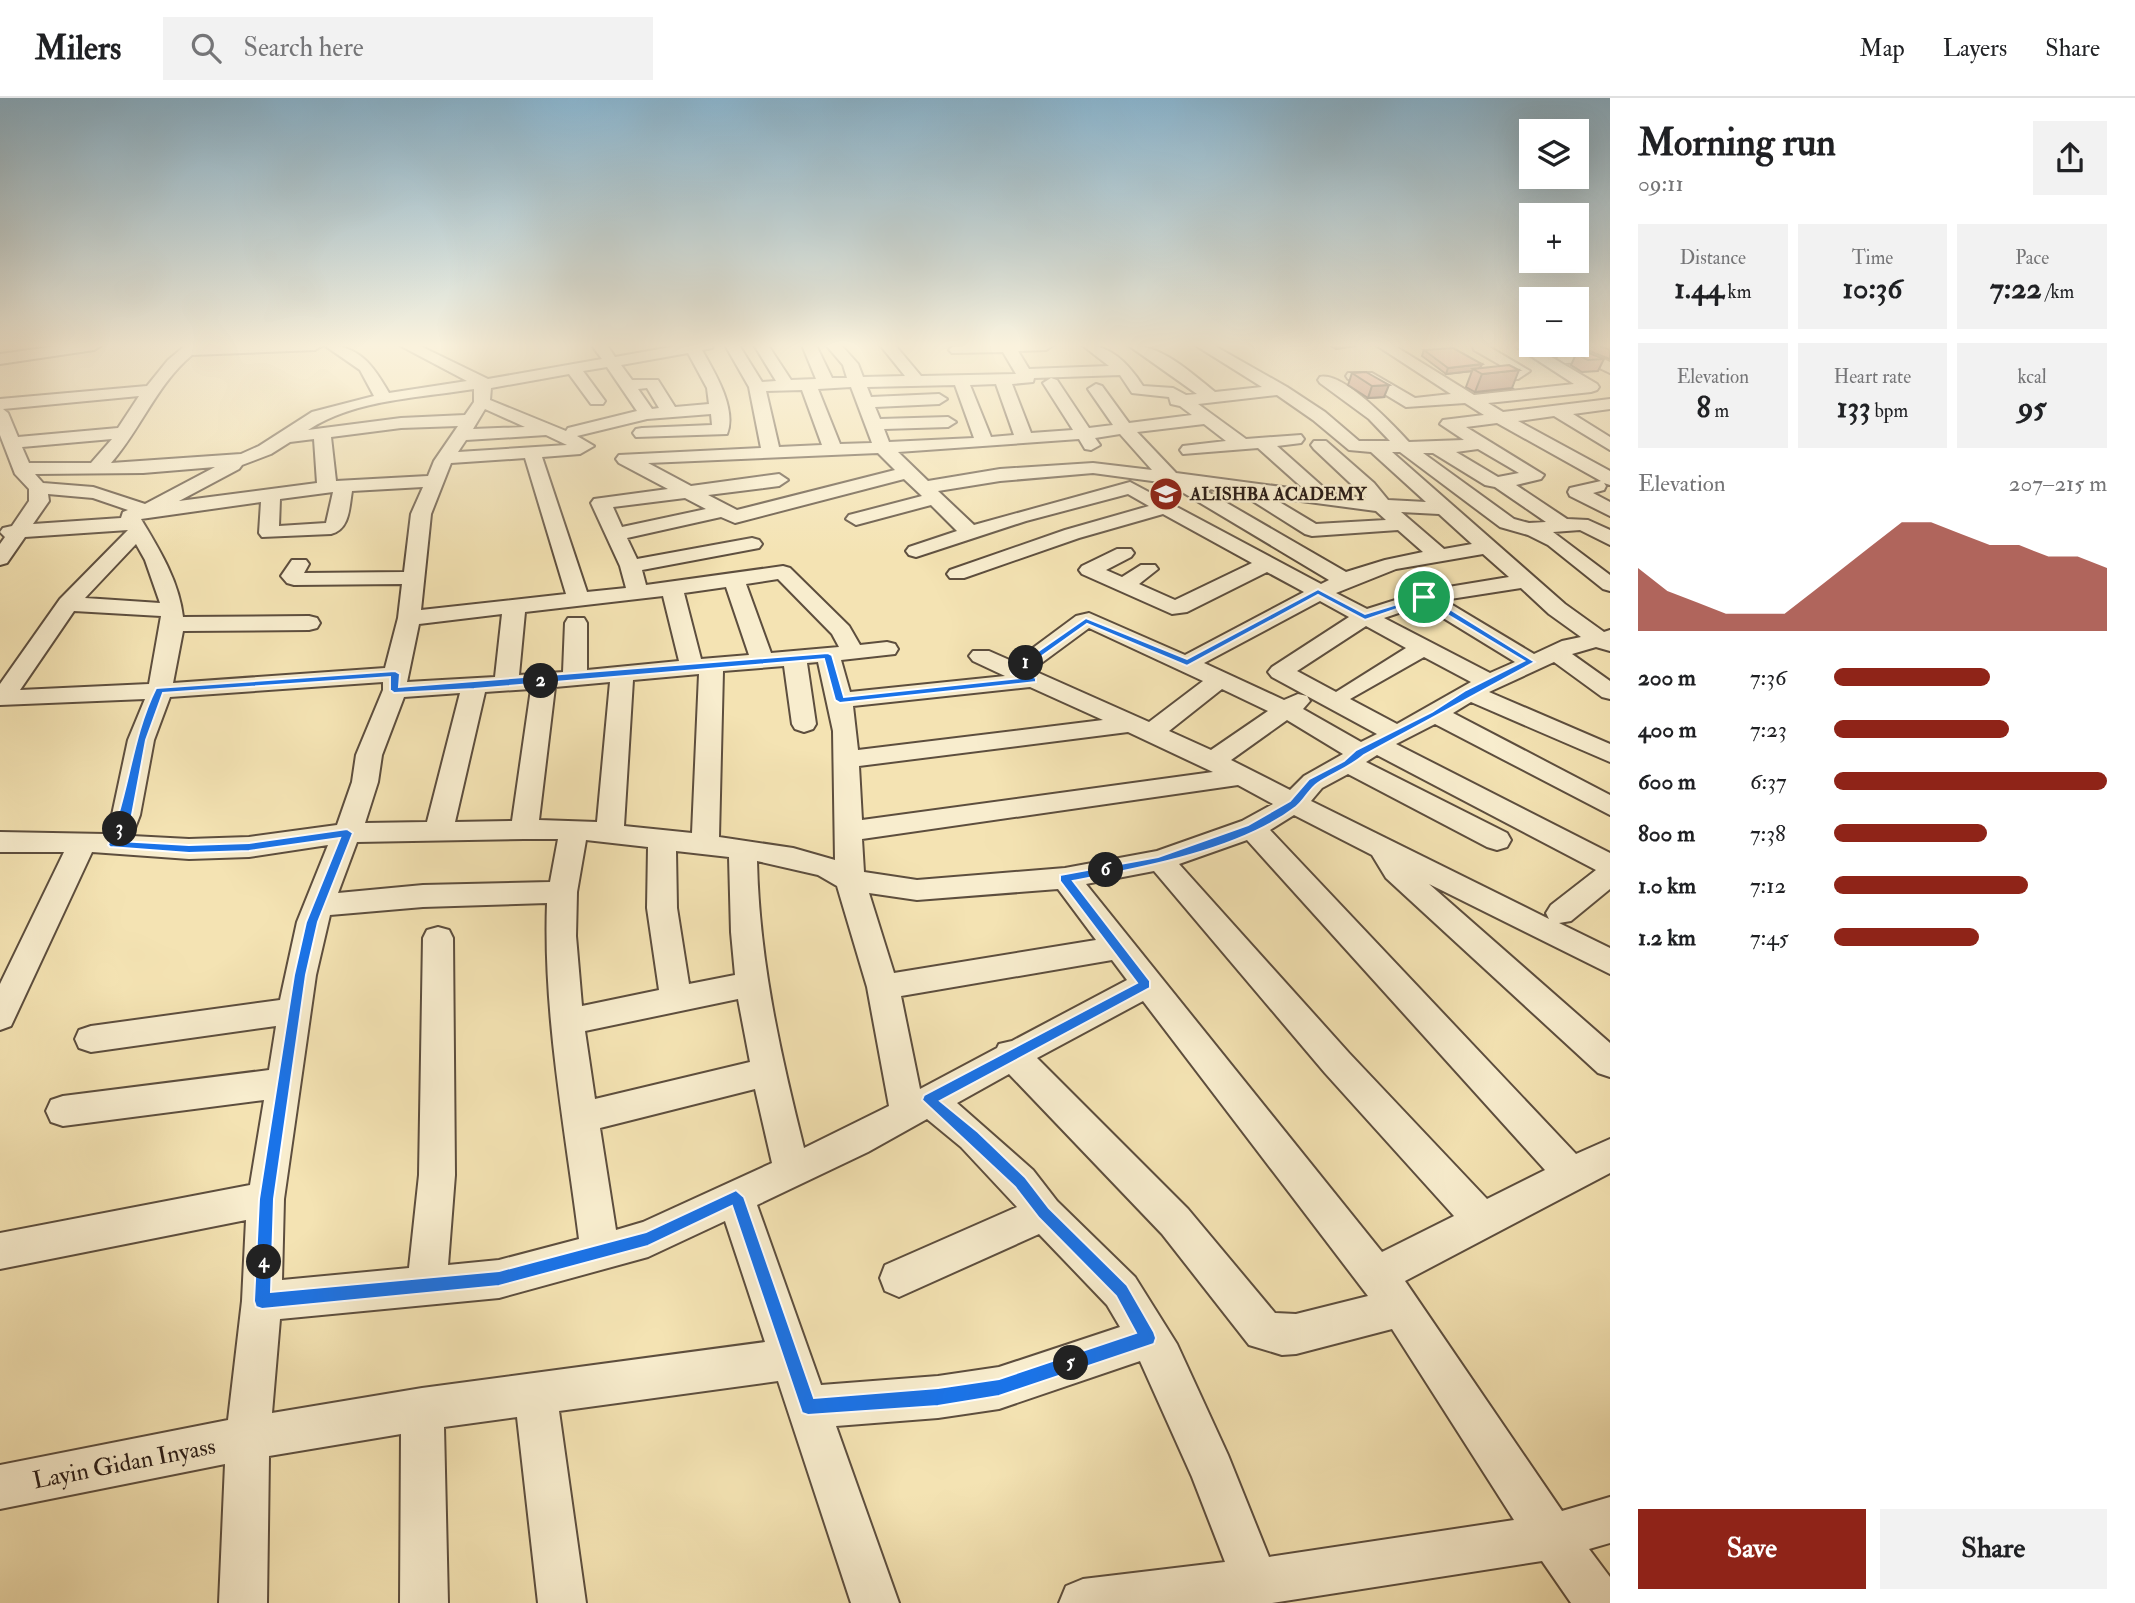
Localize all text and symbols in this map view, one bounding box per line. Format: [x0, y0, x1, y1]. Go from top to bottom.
search box [163, 17, 653, 80]
text: Milers [35, 28, 121, 69]
icon: search [187, 29, 225, 67]
text: Search here [243, 32, 364, 64]
text: Map [1860, 33, 1905, 64]
text: Layers [1943, 33, 2007, 64]
text: Share [2045, 33, 2100, 64]
map controls [1519, 119, 1589, 357]
button: layers [1519, 119, 1589, 189]
text: Morning run [1638, 119, 1836, 167]
button: share [2033, 121, 2107, 195]
text: 09:11 [1638, 169, 1684, 198]
button: + [1519, 203, 1589, 273]
text: Distance [1680, 246, 1746, 270]
text: Time [1852, 246, 1893, 270]
text: Pace [2015, 246, 2049, 270]
text: 1.44 [1674, 270, 1724, 307]
text: 10:36 [1843, 270, 1902, 307]
text: 7:22 [1990, 270, 2042, 307]
text: km [1724, 280, 1751, 304]
text: /km [2042, 280, 2074, 304]
button: − [1519, 287, 1589, 357]
text: Elevation [1677, 365, 1749, 389]
text: Heart rate [1834, 365, 1911, 389]
text: kcal [2018, 365, 2047, 389]
text: 8 [1696, 389, 1710, 426]
text: 133 [1837, 389, 1871, 426]
text: 95 [2018, 389, 2046, 426]
text: m [1710, 399, 1729, 423]
text: bpm [1871, 399, 1908, 423]
text: Elevation [1638, 469, 1726, 498]
text: 207–215 m [2009, 469, 2107, 498]
school or university icon: ALISHBA ACADEMY [1147, 475, 1185, 513]
place label: ALISHBA ACADEMY [1189, 483, 1367, 506]
pin [1394, 567, 1454, 627]
icon: arrive [1405, 578, 1443, 616]
pin: 1 [1009, 646, 1044, 680]
text: 1 [1022, 650, 1029, 674]
text: 200 m [1638, 663, 1696, 692]
text: 7:36 [1750, 663, 1787, 692]
pin: 2 [524, 664, 558, 698]
text: 2 [536, 668, 545, 692]
text: 400 m [1638, 715, 1697, 744]
text: 7:23 [1750, 715, 1787, 744]
text: 600 m [1638, 767, 1696, 796]
text: 6:37 [1750, 767, 1787, 796]
pin: 3 [102, 812, 138, 846]
text: 3 [116, 816, 123, 840]
text: 800 m [1638, 819, 1695, 848]
text: 7:38 [1750, 819, 1786, 848]
pin: 6 [1088, 852, 1124, 888]
text: 6 [1101, 857, 1110, 881]
text: 1.0 km [1638, 871, 1696, 900]
text: 7:12 [1750, 871, 1786, 900]
text: 1.2 km [1638, 923, 1696, 952]
text: 7:45 [1750, 923, 1789, 952]
pin: 4 [246, 1244, 282, 1280]
text: 4 [258, 1249, 269, 1273]
pin: 5 [1054, 1346, 1088, 1380]
text: 5 [1066, 1350, 1075, 1374]
street label: Layin Gidan Inyass [30, 1431, 218, 1496]
button: Save [1638, 1509, 1866, 1589]
button: Share [1880, 1509, 2107, 1589]

